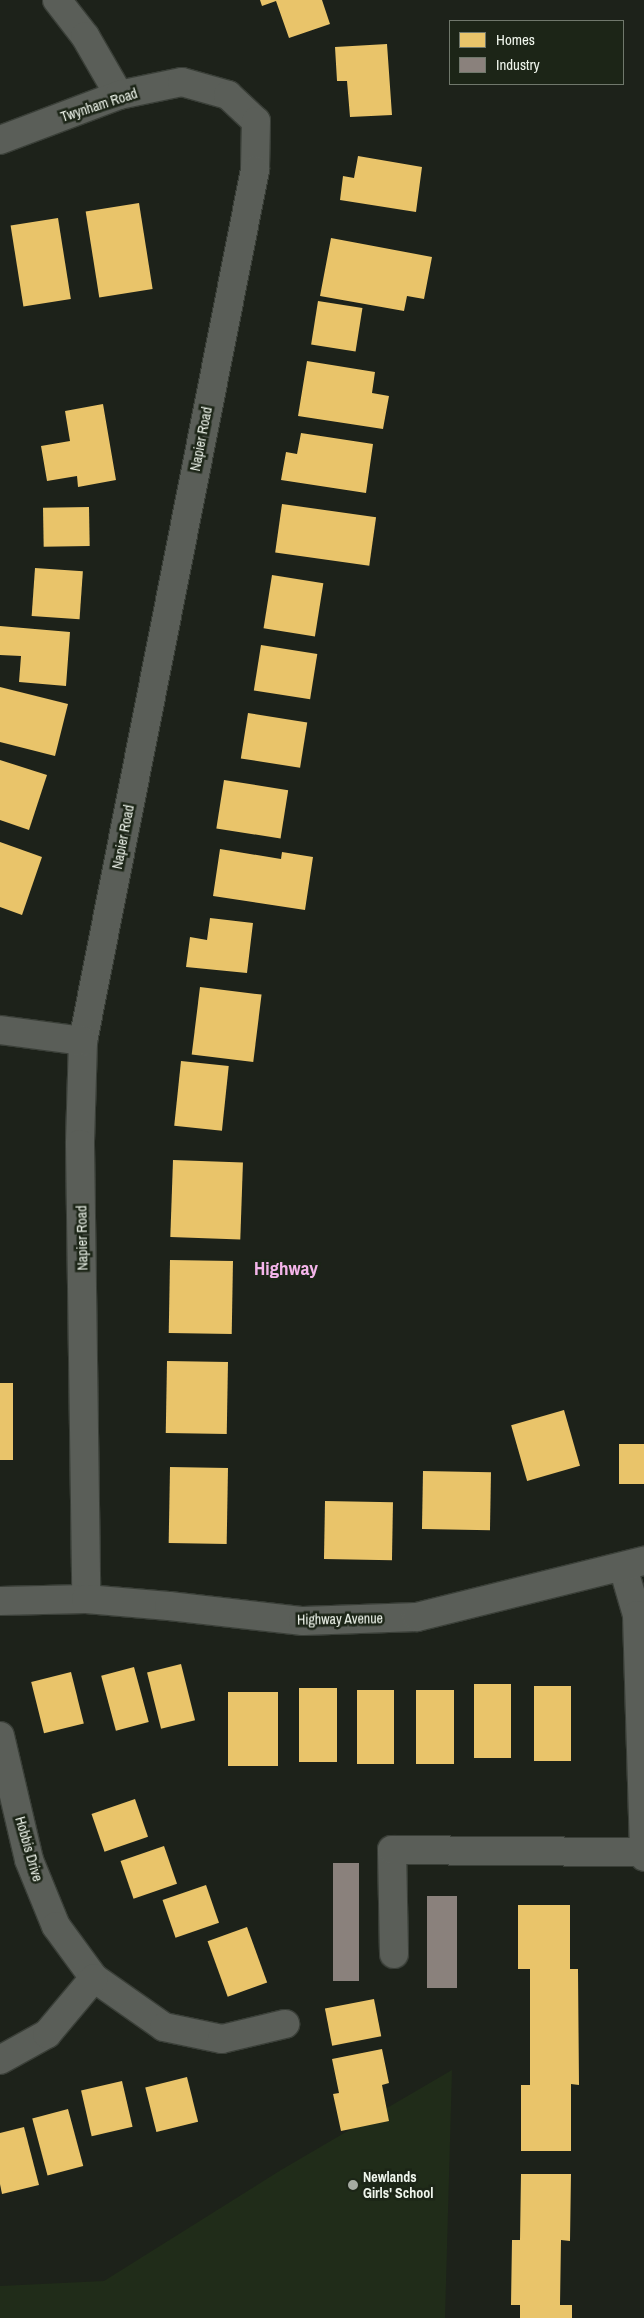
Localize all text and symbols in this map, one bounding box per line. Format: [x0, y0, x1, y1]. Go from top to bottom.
legend [449, 20, 624, 85]
text: Homes [496, 29, 535, 50]
text: Industry [496, 54, 540, 75]
street label: Twynham Road [58, 85, 140, 125]
street label: Napier Road [187, 405, 215, 473]
street label: Napier Road [109, 803, 137, 871]
street label: Napier Road [73, 1205, 91, 1271]
district label: Highway [254, 1258, 318, 1280]
street label: Highway Avenue [297, 1610, 383, 1628]
street label: Hobbis Drive [12, 1814, 46, 1884]
place label: Newlands Girls' School [363, 2169, 433, 2202]
marker: Newlands Girls' School [347, 2179, 359, 2191]

